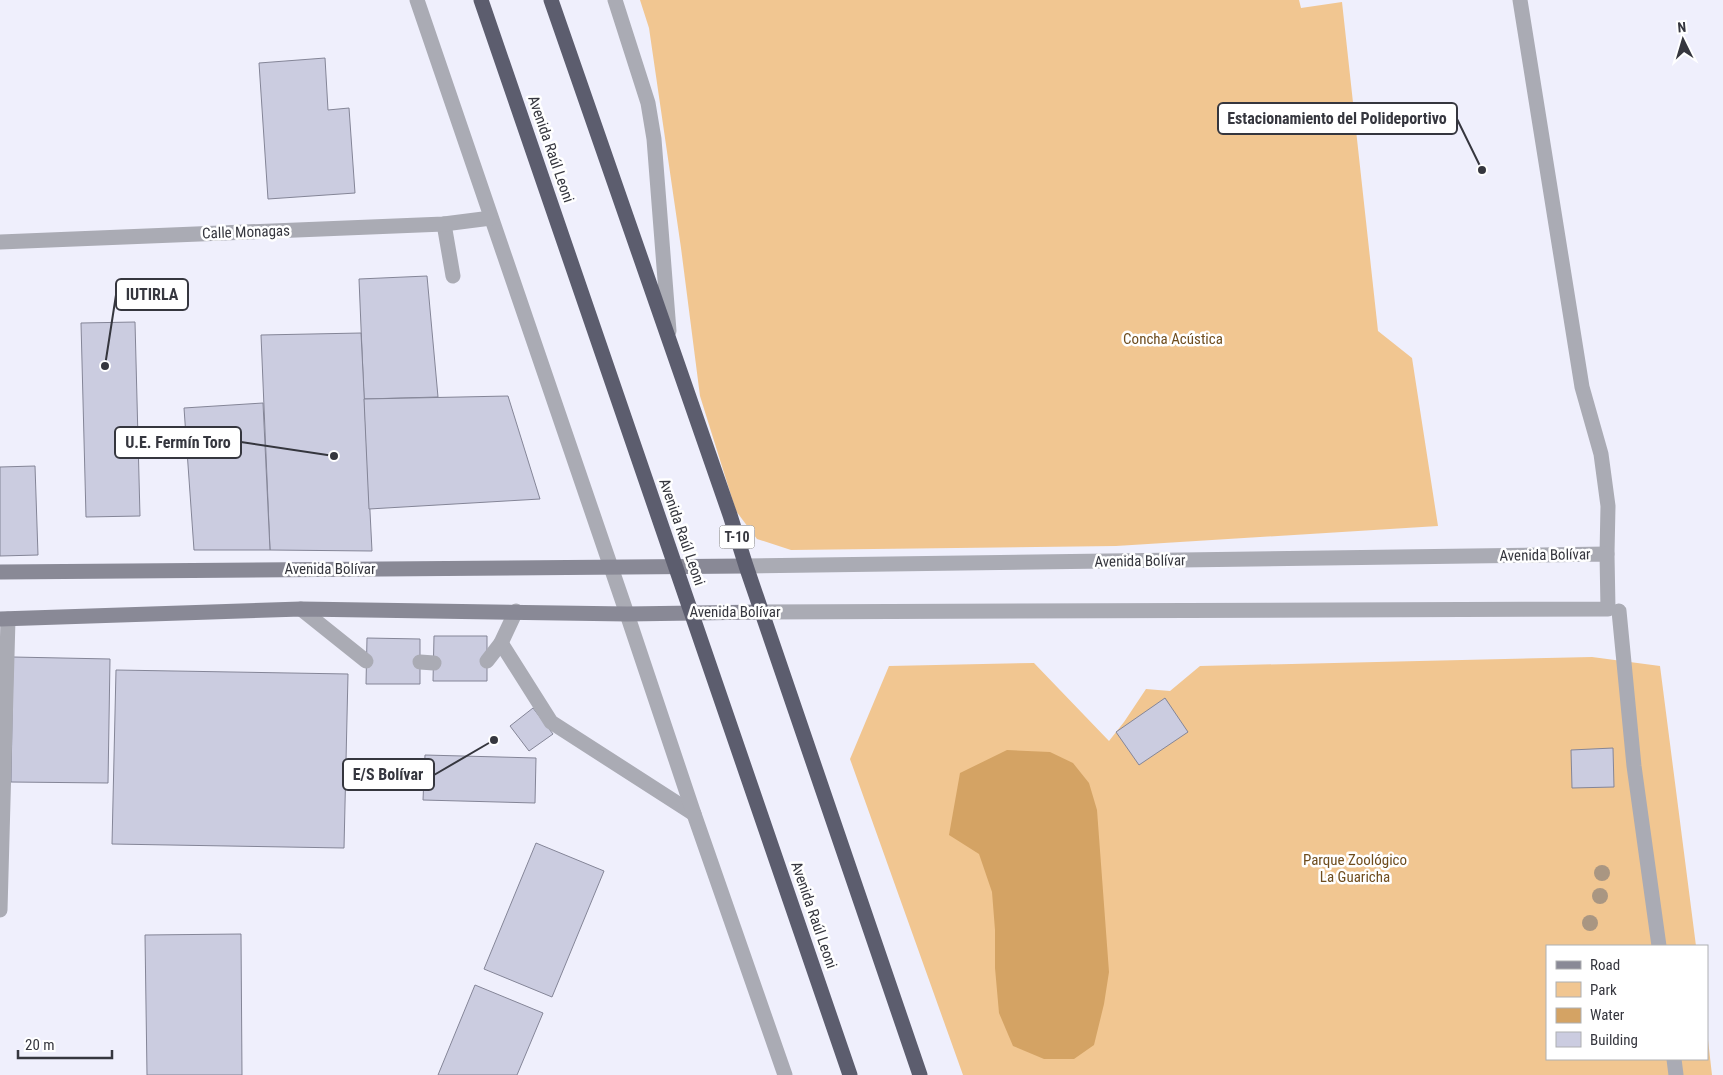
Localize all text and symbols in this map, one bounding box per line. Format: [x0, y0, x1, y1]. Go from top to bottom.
north arrow [1658, 15, 1708, 65]
text: N [1677, 19, 1687, 35]
street label: Avenida Raúl Leoni [524, 93, 578, 205]
callout: Estacionamiento del Polideportivo [1218, 103, 1457, 134]
text: Estacionamiento del Polideportivo [1227, 109, 1447, 128]
street label: Calle Monagas [202, 221, 290, 243]
callout: IUTIRLA [116, 279, 188, 310]
text: IUTIRLA [126, 285, 179, 304]
park label: Concha Acústica [1123, 330, 1223, 348]
callout: U.E. Fermín Toro [115, 427, 241, 458]
text: U.E. Fermín Toro [125, 433, 231, 452]
street label: Avenida Raúl Leoni [655, 476, 709, 588]
road number: T-10 [720, 526, 754, 548]
street label: Avenida Bolívar [1499, 545, 1591, 565]
street label: Avenida Bolívar [1094, 551, 1186, 571]
street label: Avenida Bolívar [284, 560, 376, 578]
street label: Avenida Bolívar [689, 603, 781, 621]
callout: E/S Bolívar [343, 759, 434, 790]
text: E/S Bolívar [353, 765, 423, 784]
park label: Parque Zoológico La Guaricha [1303, 851, 1407, 886]
street label: Avenida Raúl Leoni [787, 859, 841, 971]
legend [1546, 945, 1708, 1060]
text: Road [1590, 956, 1620, 974]
text: Park [1590, 981, 1617, 999]
text: Water [1590, 1006, 1625, 1024]
scale bar [18, 1028, 111, 1060]
text: Building [1590, 1031, 1638, 1049]
text: 20 m [25, 1036, 55, 1054]

